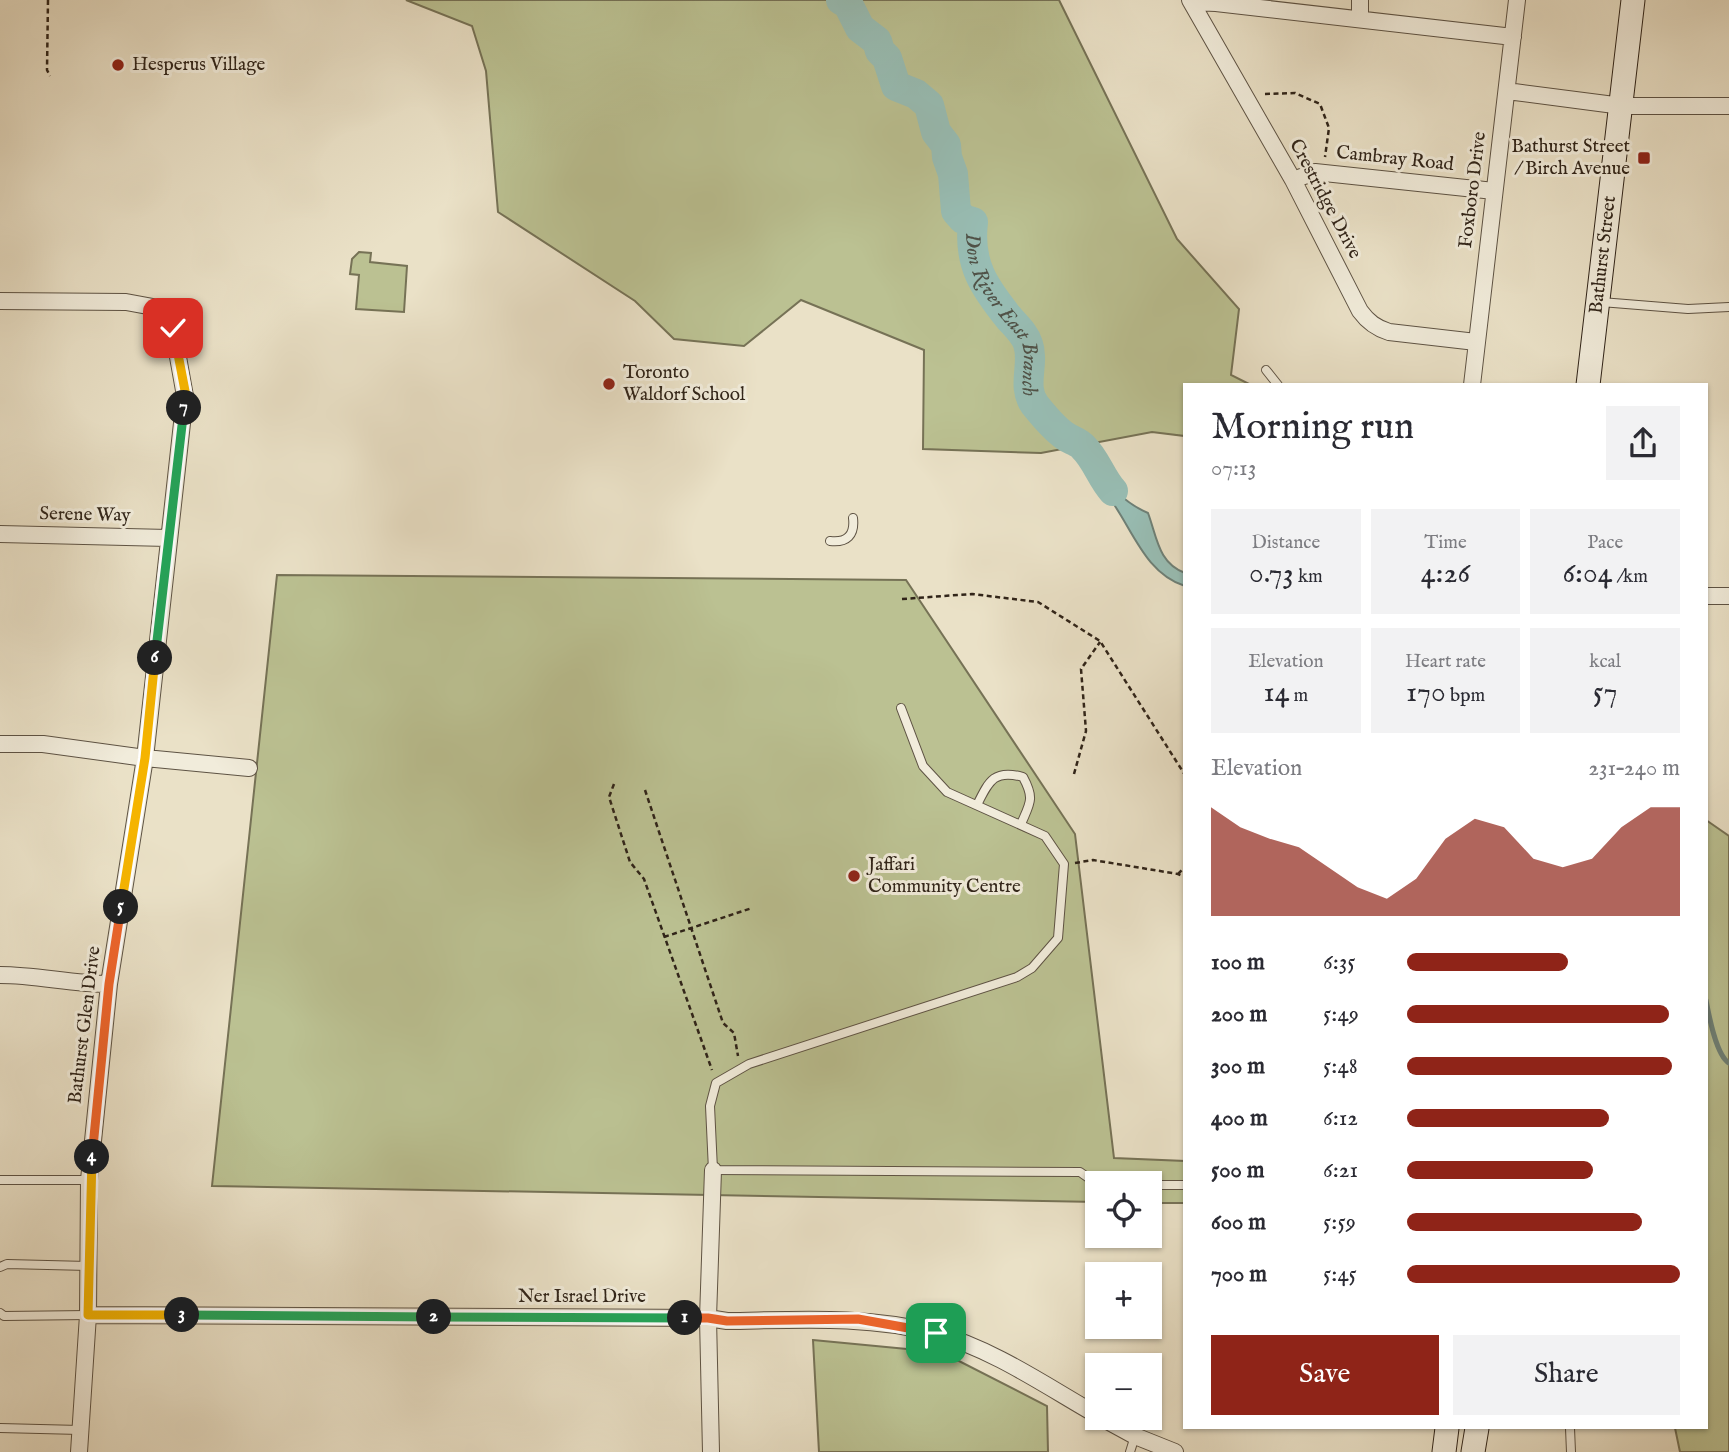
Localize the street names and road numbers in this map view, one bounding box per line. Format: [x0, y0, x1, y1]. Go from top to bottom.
street label: Foxboro Drive [1454, 130, 1492, 250]
street label: Crestridge Drive [1283, 135, 1367, 263]
street label: Cambray Road [1335, 141, 1456, 177]
street label: Bathurst Street [1584, 194, 1622, 315]
street label: Serene Way [39, 502, 132, 528]
street label: Bathurst Glen Drive [63, 944, 107, 1105]
street label: Ner Israel Drive [518, 1285, 646, 1309]

